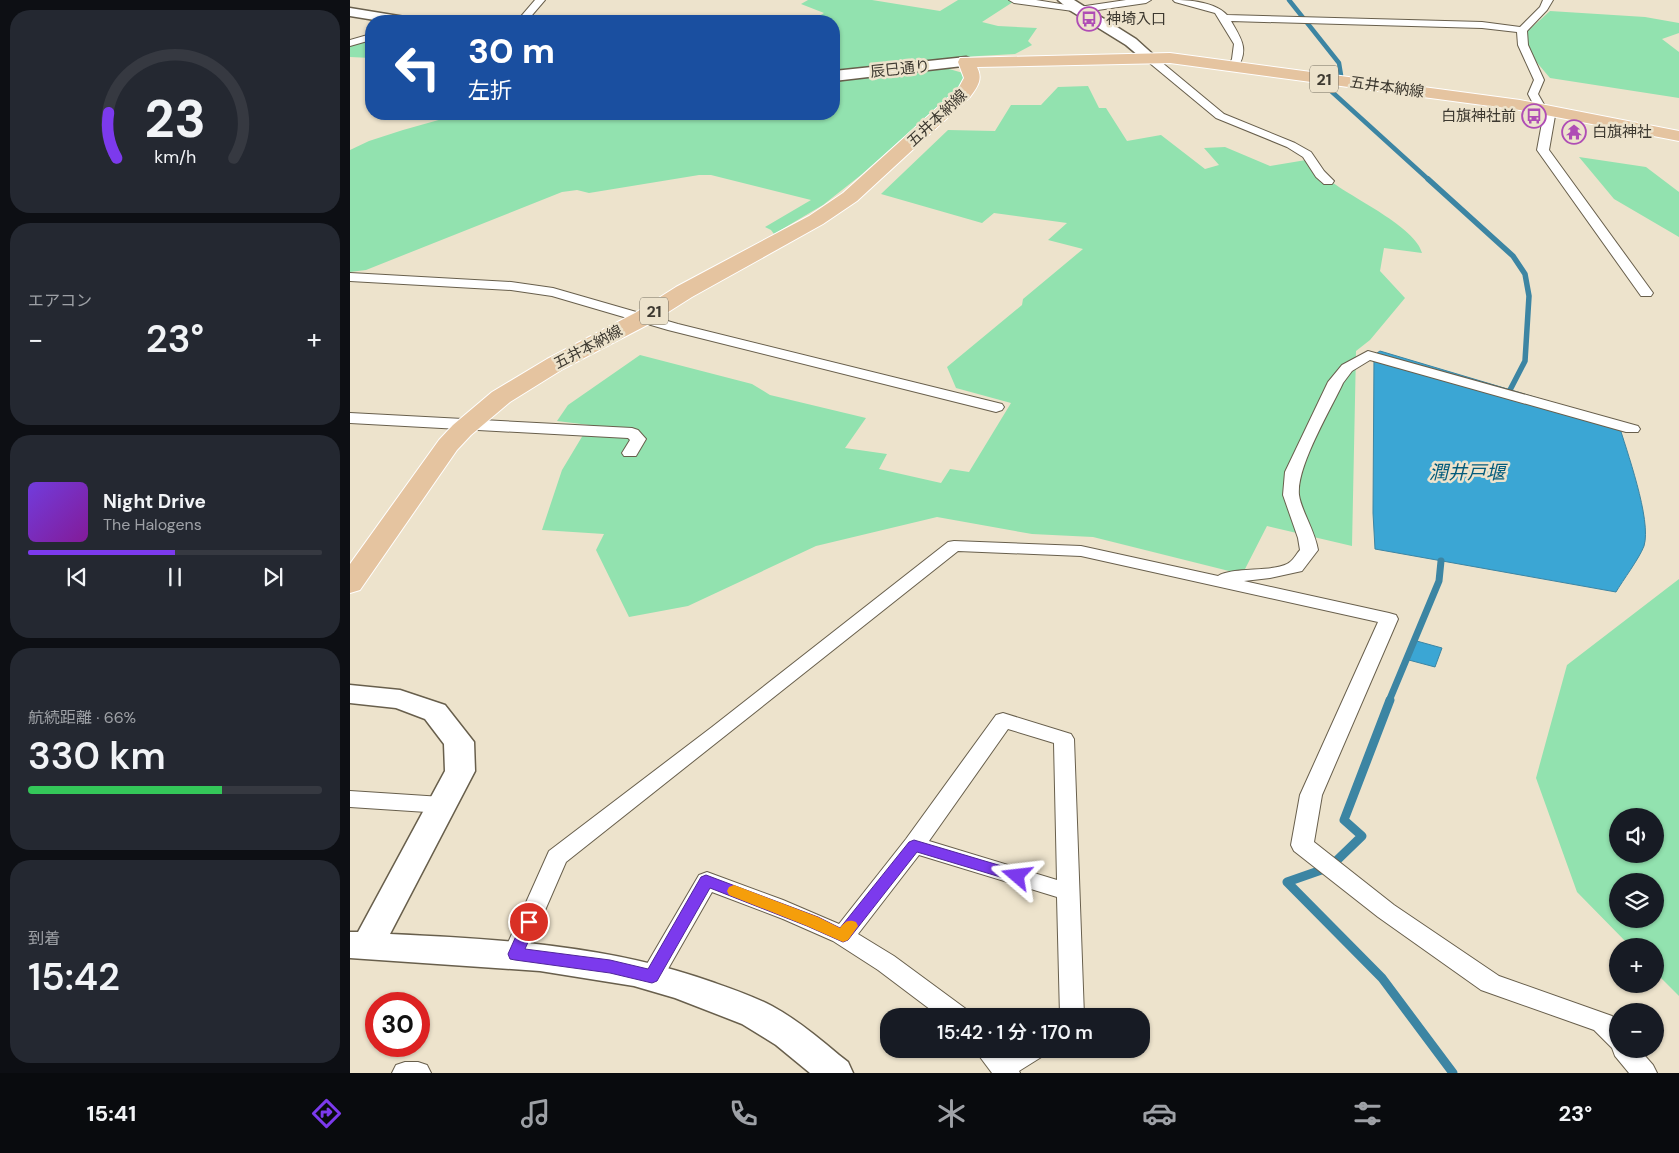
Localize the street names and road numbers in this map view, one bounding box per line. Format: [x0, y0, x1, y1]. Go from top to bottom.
street label: 辰巳通り [869, 56, 931, 82]
road number: 21 [1310, 66, 1338, 92]
street label: 五井本納線 [1348, 72, 1426, 102]
street label: 五井本納線 [903, 85, 971, 151]
road number: 21 [640, 298, 668, 324]
street label: 五井本納線 [550, 321, 626, 373]

